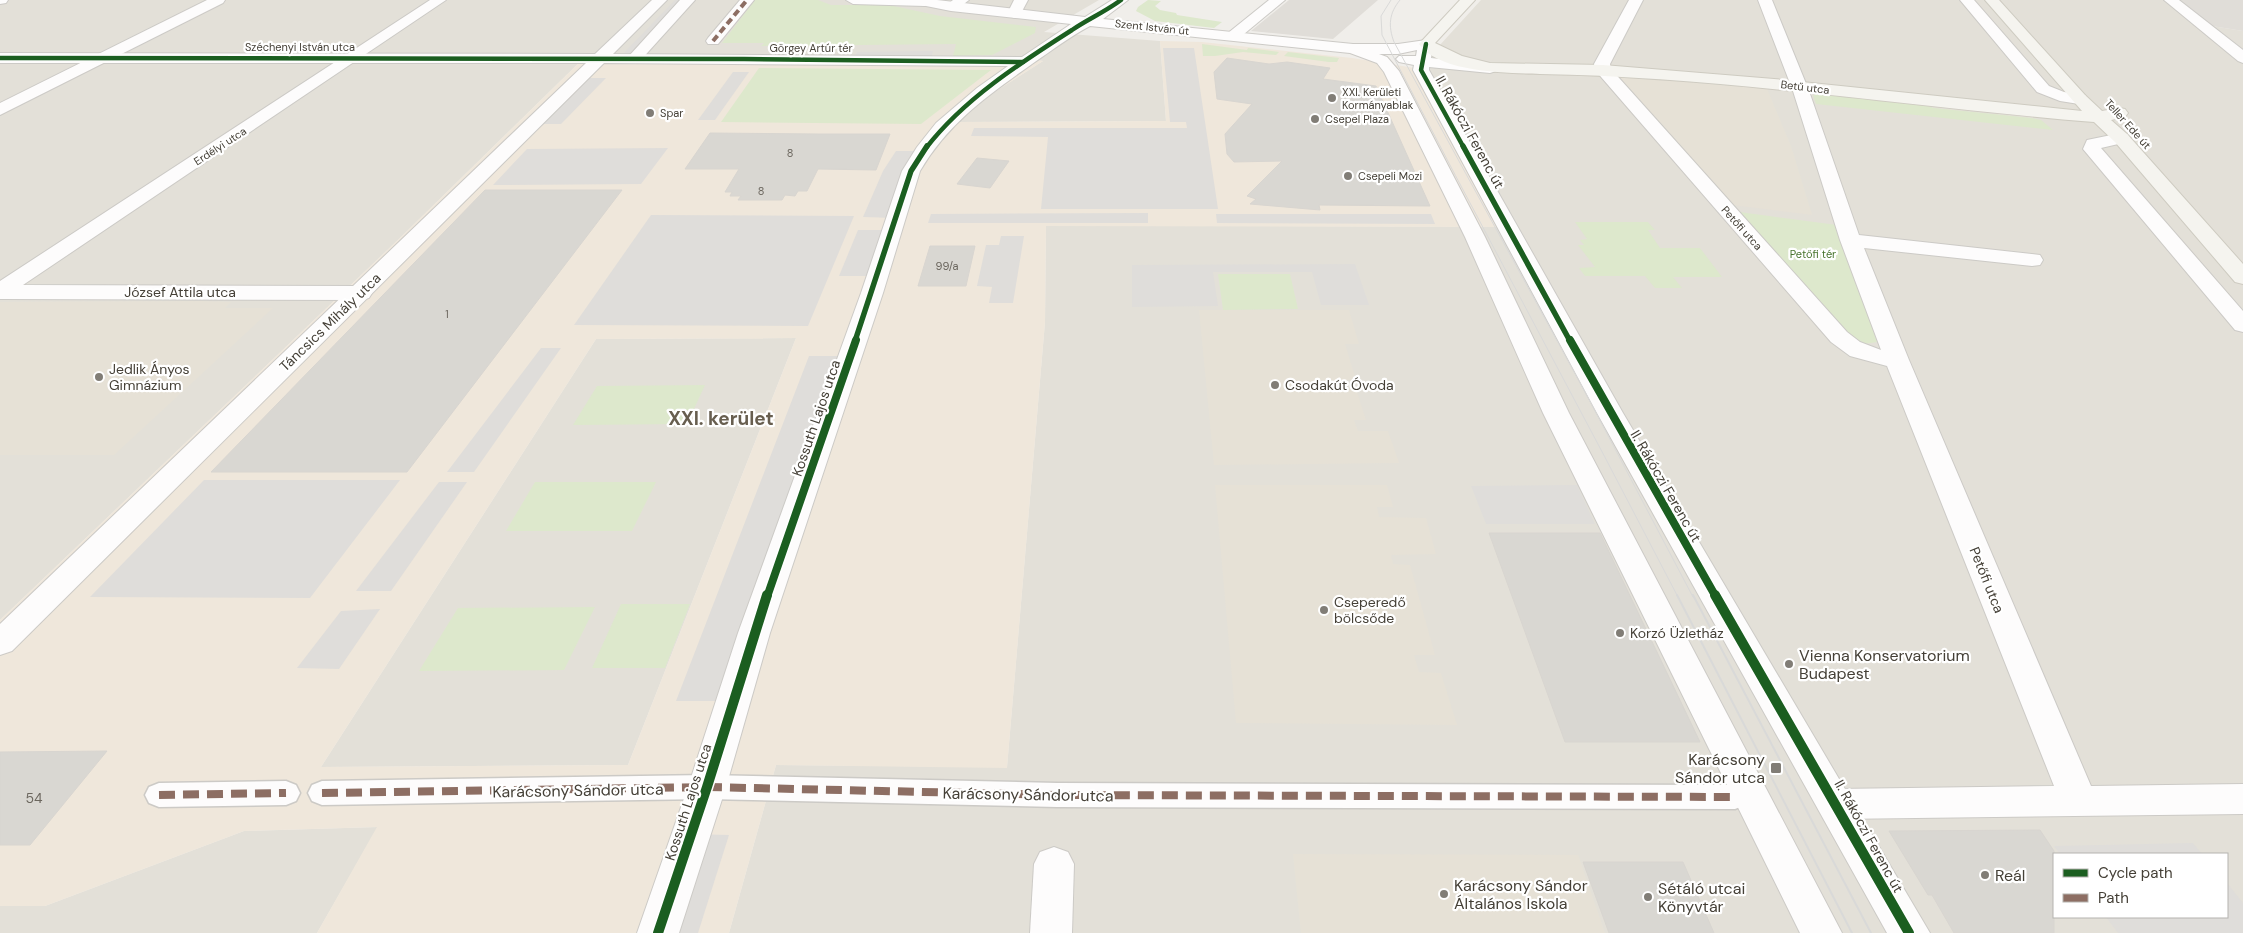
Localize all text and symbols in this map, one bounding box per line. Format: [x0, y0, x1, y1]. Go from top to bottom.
street label: Szent István út [1114, 16, 1190, 38]
street label: Széchenyi István utca [245, 40, 355, 54]
street label: Görgey Artúr tér [769, 41, 853, 55]
street label: II. Rákóczi Ferenc út [1431, 72, 1509, 192]
street label: Betű utca [1780, 77, 1830, 97]
place label: XXI. Kerületi Kormányablak [1342, 85, 1414, 112]
marker: XXI. Kerületi Kormányablak [1326, 92, 1338, 104]
street label: Teller Ede út [2102, 96, 2154, 152]
place label: Spar [660, 106, 683, 120]
marker: Spar [644, 107, 656, 119]
place label: Csepel Plaza [1325, 112, 1389, 126]
marker: Csepel Plaza [1309, 113, 1321, 125]
street label: Erdélyi utca [191, 124, 249, 168]
house number: 8 [787, 146, 793, 160]
place label: Csepeli Mozi [1358, 169, 1422, 183]
marker: Csepeli Mozi [1342, 170, 1354, 182]
house number: 8 [758, 184, 764, 198]
street label: Petőfi utca [1719, 203, 1765, 253]
park label: Petőfi tér [1790, 247, 1836, 261]
house number: 99/a [935, 259, 959, 273]
street label: Táncsics Mihály utca [276, 269, 384, 375]
street label: József Attila utca [124, 283, 236, 301]
house number: 1 [445, 307, 449, 321]
street label: Kossuth Lajos utca [788, 358, 844, 478]
place label: Jedlik Ányos Gimnázium [109, 360, 190, 394]
marker: Jedlik Ányos Gimnázium [93, 371, 105, 383]
place label: Csodakút Óvoda [1285, 376, 1394, 394]
marker: Csodakút Óvoda [1269, 379, 1281, 391]
district label: XXI. kerület [668, 406, 774, 431]
street label: II. Rákóczi Ferenc út [1627, 427, 1705, 545]
street label: Petőfi utca [1966, 544, 2008, 616]
place label: Cseperedő bölcsőde [1334, 593, 1406, 627]
marker: Cseperedő bölcsőde [1318, 604, 1330, 616]
place label: Korzó Üzletház [1630, 624, 1724, 642]
marker: Korzó Üzletház [1614, 627, 1626, 639]
place label: Vienna Konservatorium Budapest [1799, 645, 1970, 684]
marker: Vienna Konservatorium Budapest [1783, 658, 1795, 670]
street label: Kossuth Lajos utca [661, 741, 715, 863]
place label: Karácsony Sándor utca [1675, 749, 1765, 788]
marker: Karácsony Sándor utca [1769, 761, 1783, 775]
street label: II. Rákóczi Ferenc út [1830, 776, 1908, 896]
street label: Karácsony Sándor utca [492, 779, 664, 802]
street label: Karácsony Sándor utca [942, 783, 1114, 806]
house number: 54 [25, 789, 43, 807]
legend [2053, 853, 2228, 918]
text: Cycle path [2098, 863, 2173, 883]
place label: Reál [1995, 865, 2025, 886]
marker: Reál [1979, 869, 1991, 881]
place label: Karácsony Sándor Általános Iskola [1454, 875, 1588, 914]
place label: Sétáló utcai Könyvtár [1658, 878, 1745, 917]
marker: Karácsony Sándor Általános Iskola [1438, 888, 1450, 900]
text: Path [2098, 888, 2129, 908]
marker: Sétáló utcai Könyvtár [1642, 891, 1654, 903]

